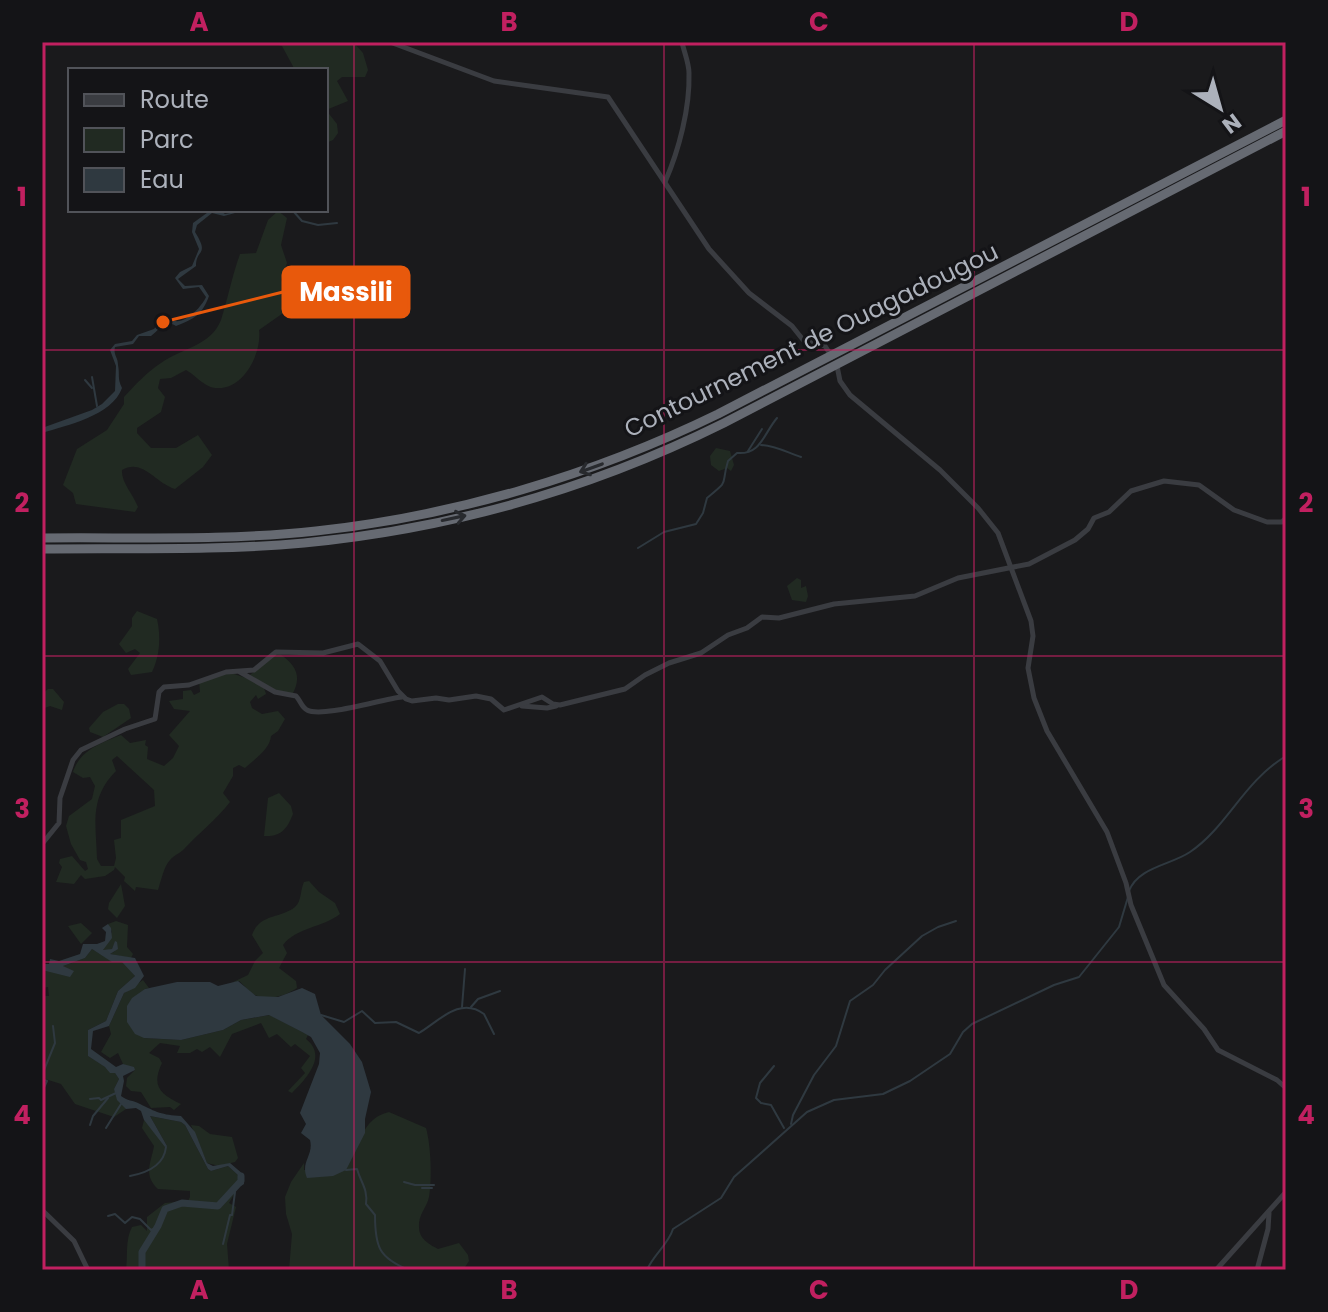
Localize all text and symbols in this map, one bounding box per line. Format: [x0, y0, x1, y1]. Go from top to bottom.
text: A [189, 4, 209, 40]
text: B [500, 4, 518, 40]
text: C [809, 4, 829, 40]
text: D [1120, 4, 1139, 40]
legend [68, 68, 328, 212]
north arrow [1180, 68, 1260, 148]
text: Route [140, 83, 209, 116]
text: N [1216, 106, 1248, 141]
text: Parc [140, 123, 194, 156]
text: Eau [140, 163, 184, 196]
text: 1 [17, 179, 27, 215]
text: 1 [1301, 179, 1311, 215]
street label: Contournement de Ouagadougou [618, 235, 1004, 445]
callout: Massili [283, 267, 409, 317]
text: Massili [299, 274, 393, 310]
one-way arrow [578, 461, 603, 476]
text: 2 [15, 485, 30, 521]
text: 2 [1299, 485, 1314, 521]
one-way arrow [441, 510, 466, 525]
text: 3 [14, 791, 30, 827]
text: 3 [1298, 791, 1314, 827]
text: 4 [13, 1097, 31, 1133]
text: 4 [1297, 1097, 1315, 1133]
text: A [189, 1272, 209, 1308]
text: B [500, 1272, 518, 1308]
text: C [809, 1272, 829, 1308]
text: D [1120, 1272, 1139, 1308]

